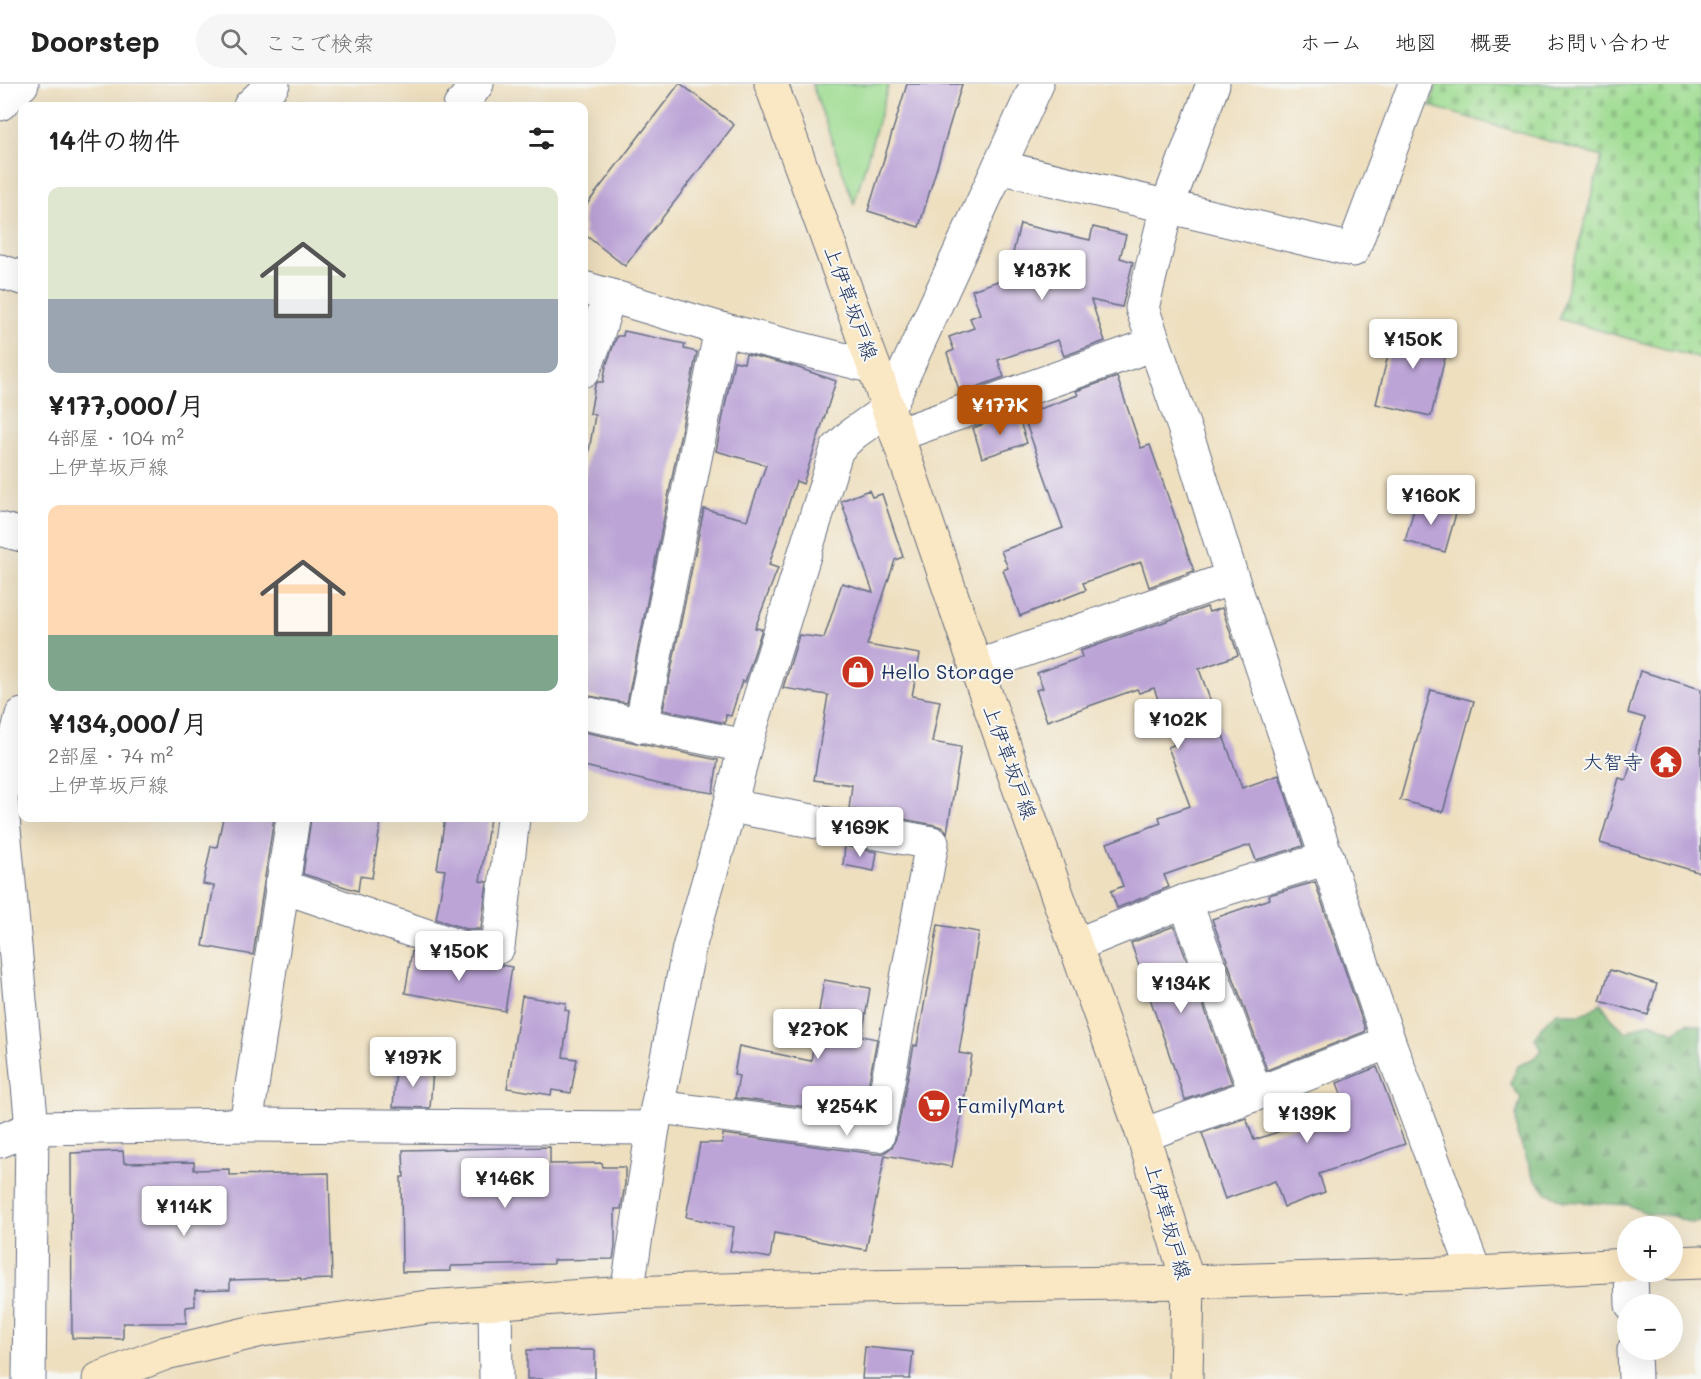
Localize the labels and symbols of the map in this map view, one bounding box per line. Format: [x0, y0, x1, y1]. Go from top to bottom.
street label: 上伊草坂戸線 [819, 242, 885, 363]
pin: ¥187K [1000, 250, 1084, 301]
pin: ¥150K [1371, 319, 1455, 370]
pin: ¥177K [958, 385, 1042, 436]
pin: ¥160K [1389, 475, 1473, 526]
shop icon: Hello Storage [840, 654, 876, 690]
place label: Hello Storage [881, 658, 1014, 684]
pin: ¥102K [1136, 699, 1220, 750]
street label: 上伊草坂戸線 [978, 701, 1044, 822]
temple icon: 大智寺 [1648, 744, 1684, 780]
place label: 大智寺 [1583, 748, 1643, 774]
pin: ¥169K [818, 807, 902, 858]
pin: ¥150K [417, 931, 501, 982]
pin: ¥134K [1139, 963, 1223, 1014]
pin: ¥270K [776, 1009, 860, 1060]
pin: ¥197K [371, 1037, 455, 1088]
pin: ¥254K [805, 1086, 889, 1137]
supermarket icon: FamilyMart [916, 1088, 952, 1124]
place label: FamilyMart [957, 1092, 1065, 1118]
pin: ¥139K [1265, 1093, 1349, 1144]
pin: ¥146K [463, 1158, 547, 1209]
street label: 上伊草坂戸線 [1140, 1159, 1198, 1282]
pin: ¥114K [142, 1186, 226, 1237]

